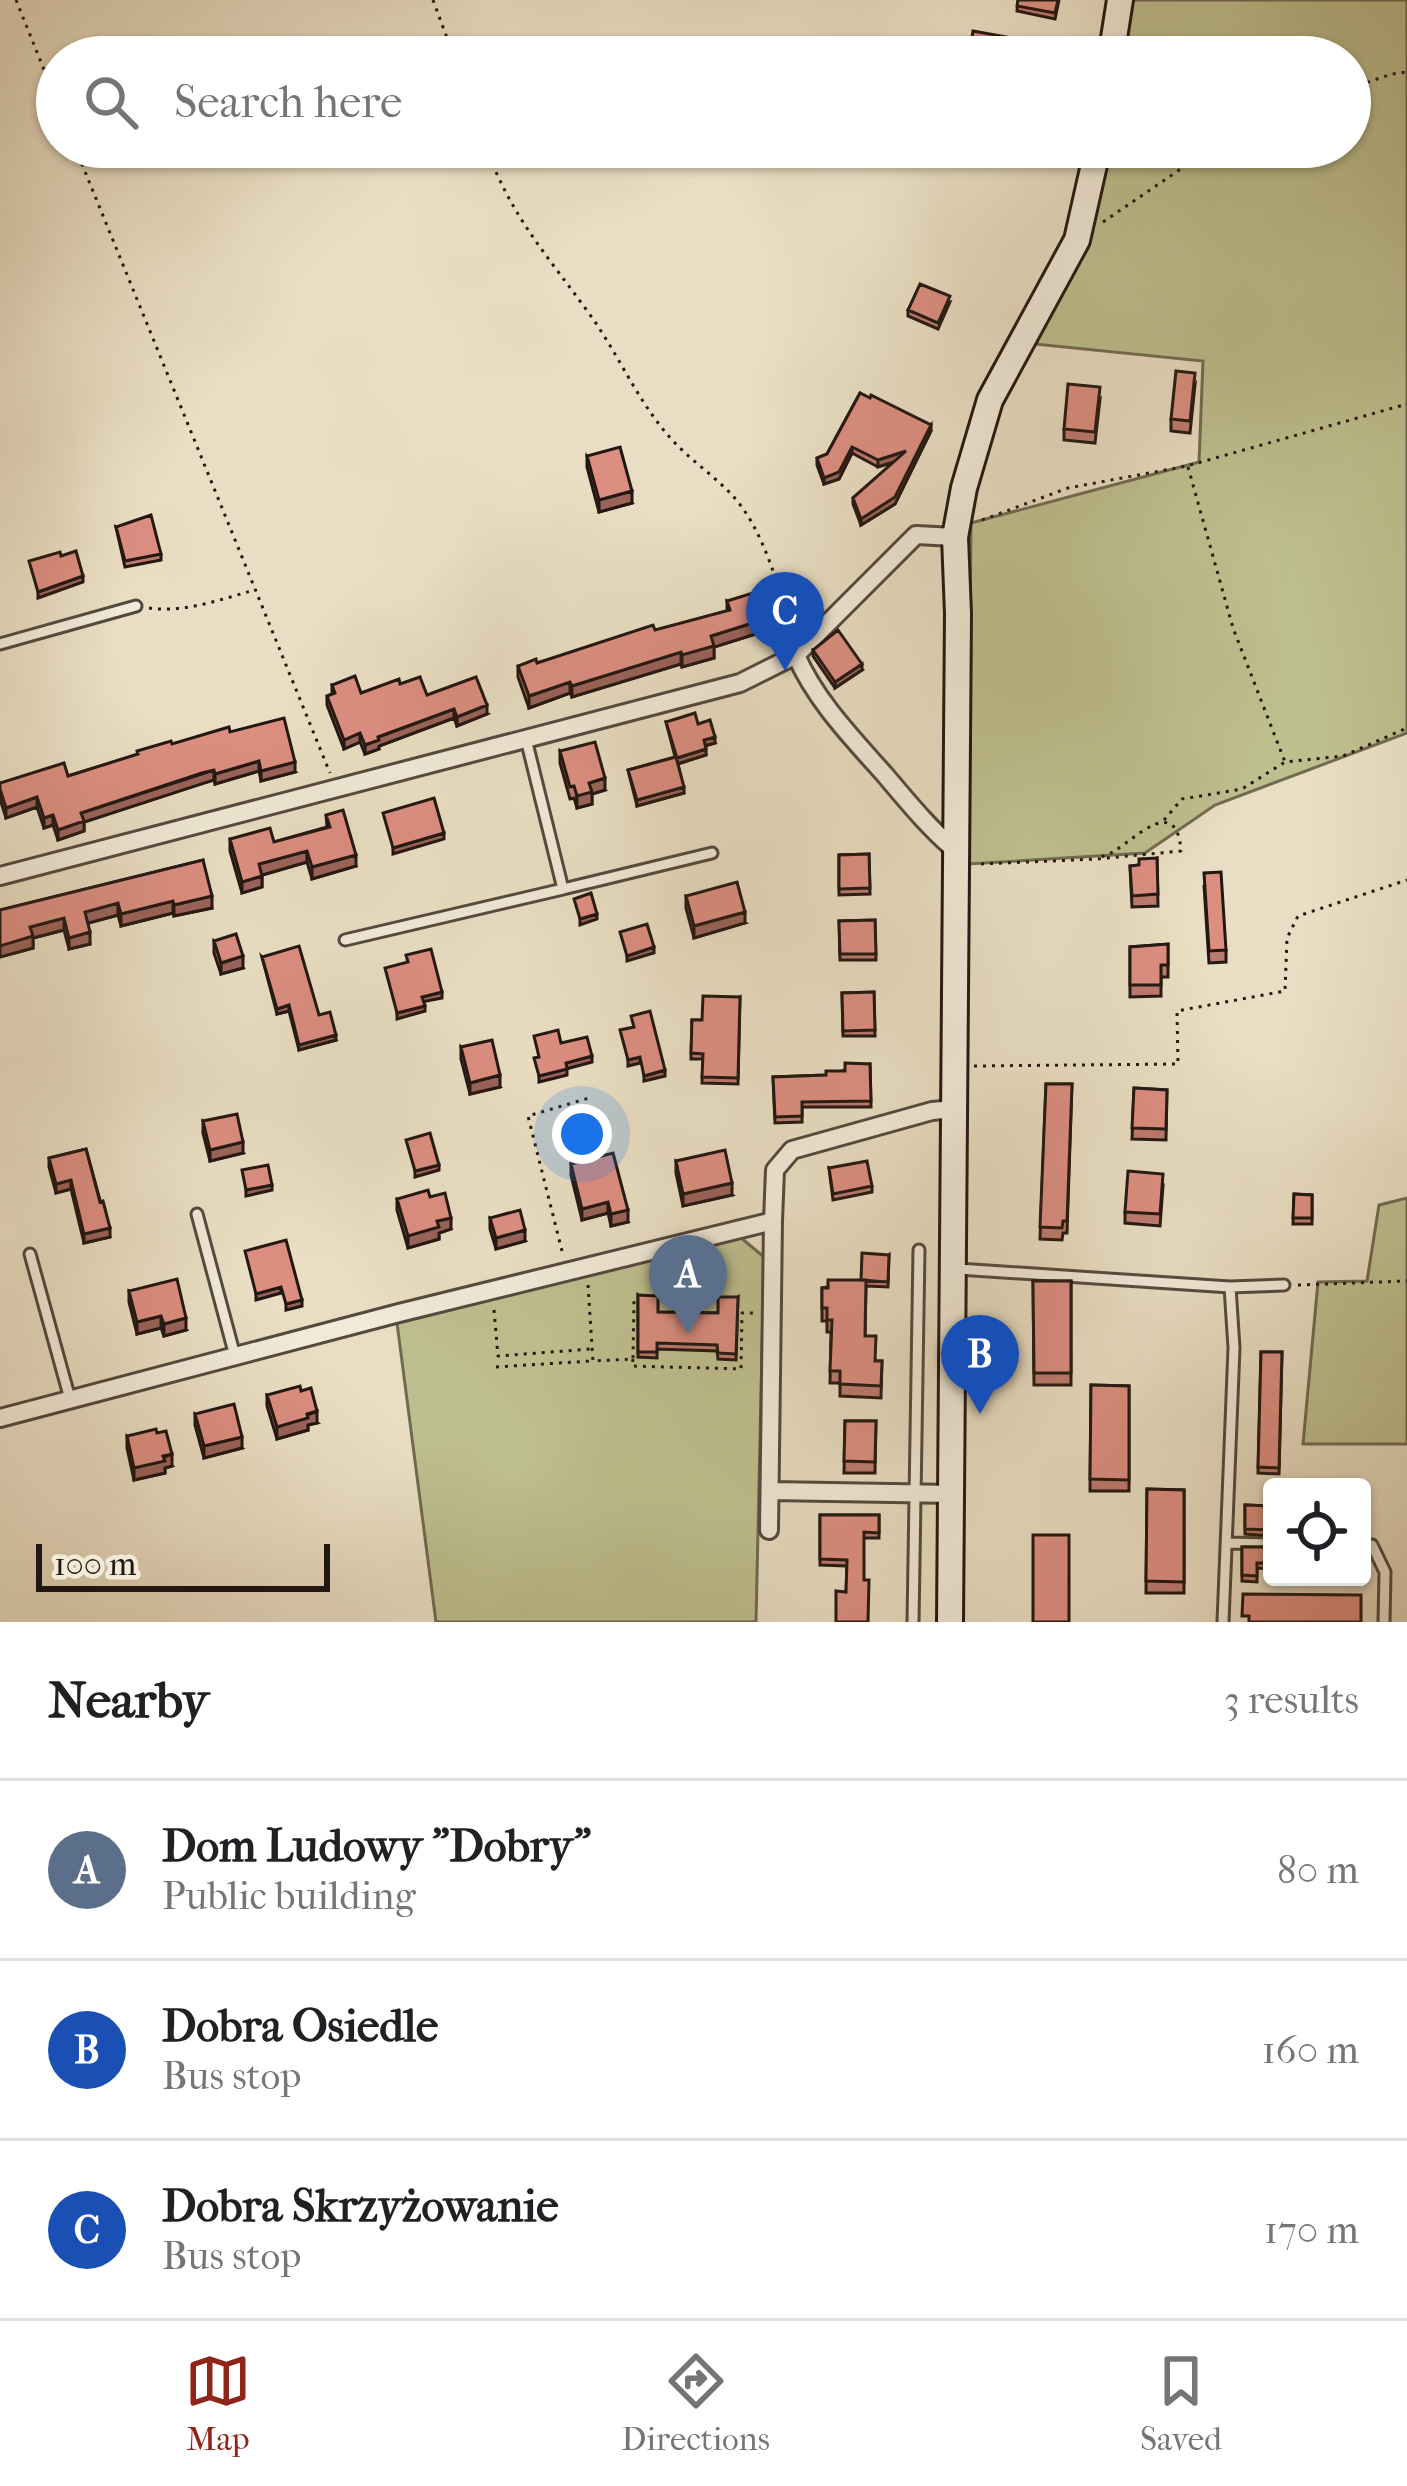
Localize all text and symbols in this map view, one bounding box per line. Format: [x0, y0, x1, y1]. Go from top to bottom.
search box [36, 36, 1371, 168]
icon: search [78, 69, 144, 135]
text: Search here [174, 76, 402, 129]
pin: C [746, 572, 824, 671]
your location [552, 1104, 612, 1164]
pin: A [649, 1235, 727, 1334]
pin: B [941, 1315, 1019, 1414]
map controls [1263, 1478, 1371, 1586]
button: locate [1263, 1478, 1371, 1586]
scale bar [36, 1538, 330, 1591]
text: 100 m [54, 1545, 137, 1584]
text: Nearby [48, 1670, 209, 1730]
text: 3 results [1224, 1677, 1359, 1723]
text: Dom Ludowy "Dobry" [162, 1820, 591, 1873]
text: A [74, 1847, 100, 1893]
text: 80 m [1277, 1847, 1359, 1893]
text: Public building [162, 1873, 416, 1919]
text: Dobra Osiedle [162, 2000, 438, 2053]
text: B [74, 2027, 100, 2073]
text: 160 m [1262, 2027, 1359, 2073]
text: Bus stop [162, 2053, 301, 2099]
text: Dobra Skrzyżowanie [162, 2180, 558, 2233]
text: C [74, 2207, 100, 2253]
text: 170 m [1264, 2207, 1359, 2253]
text: Bus stop [162, 2233, 301, 2279]
tab: Map [185, 2348, 251, 2459]
tab: Directions [621, 2348, 770, 2459]
tab: Saved [1140, 2348, 1222, 2459]

